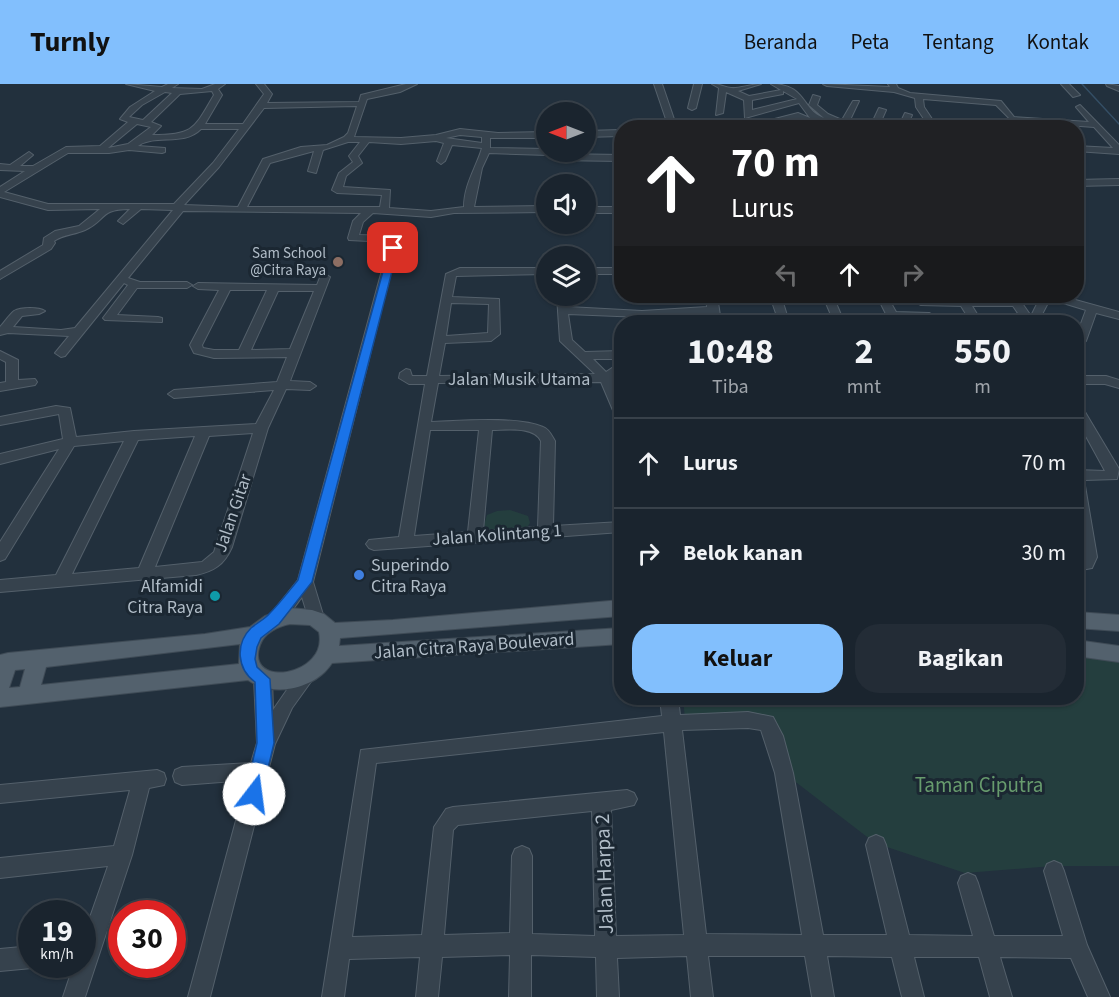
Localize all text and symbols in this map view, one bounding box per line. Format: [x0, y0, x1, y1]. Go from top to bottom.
text: Turnly [30, 22, 110, 62]
text: Beranda [744, 27, 818, 57]
text: Peta [851, 27, 889, 57]
text: Tentang [922, 27, 993, 57]
text: Kontak [1026, 27, 1089, 57]
north arrow [536, 102, 596, 162]
map controls [536, 102, 596, 306]
text: 70 m [731, 133, 820, 193]
icon: ahead [632, 144, 710, 222]
button: sound [536, 174, 596, 234]
text: Lurus [731, 189, 794, 228]
pin [367, 222, 418, 273]
icon: arrive [376, 231, 409, 264]
place label: Sam School @Citra Raya [250, 243, 326, 281]
button: layers [536, 246, 596, 306]
marker: Sam School @Citra Raya [331, 255, 345, 269]
icon: left [770, 258, 803, 291]
icon: ahead [833, 258, 866, 291]
icon: right [896, 258, 929, 291]
text: 10:48 [687, 326, 774, 377]
text: 2 [854, 326, 873, 377]
text: 550 [954, 326, 1011, 377]
street label: Jalan Musik Utama [448, 367, 590, 392]
text: Tiba [712, 373, 749, 401]
text: mnt [847, 373, 881, 401]
text: m [974, 373, 991, 401]
icon: ahead [632, 447, 665, 480]
text: Lurus [683, 447, 738, 479]
text: 70 m [1021, 447, 1066, 479]
street label: Jalan Gitar [208, 470, 258, 556]
street label: Jalan Kolintang 1 [431, 518, 563, 552]
icon: right [632, 537, 665, 570]
text: Belok kanan [683, 537, 803, 569]
text: 30 m [1021, 537, 1066, 569]
place label: Superindo Citra Raya [371, 553, 450, 599]
marker: Superindo Citra Raya [352, 568, 366, 582]
place label: Alfamidi Citra Raya [127, 574, 203, 620]
marker: Alfamidi Citra Raya [208, 589, 222, 603]
button: Keluar [632, 624, 843, 693]
button: Bagikan [855, 624, 1066, 693]
street label: Jalan Citra Raya Boulevard [373, 627, 575, 665]
position arrow [222, 762, 286, 826]
park label: Taman Ciputra [915, 770, 1043, 800]
street label: Jalan Harpa 2 [587, 813, 621, 935]
speed limit sign: 30 [108, 900, 186, 978]
text: 19 [41, 910, 73, 953]
text: km/h [40, 944, 74, 965]

